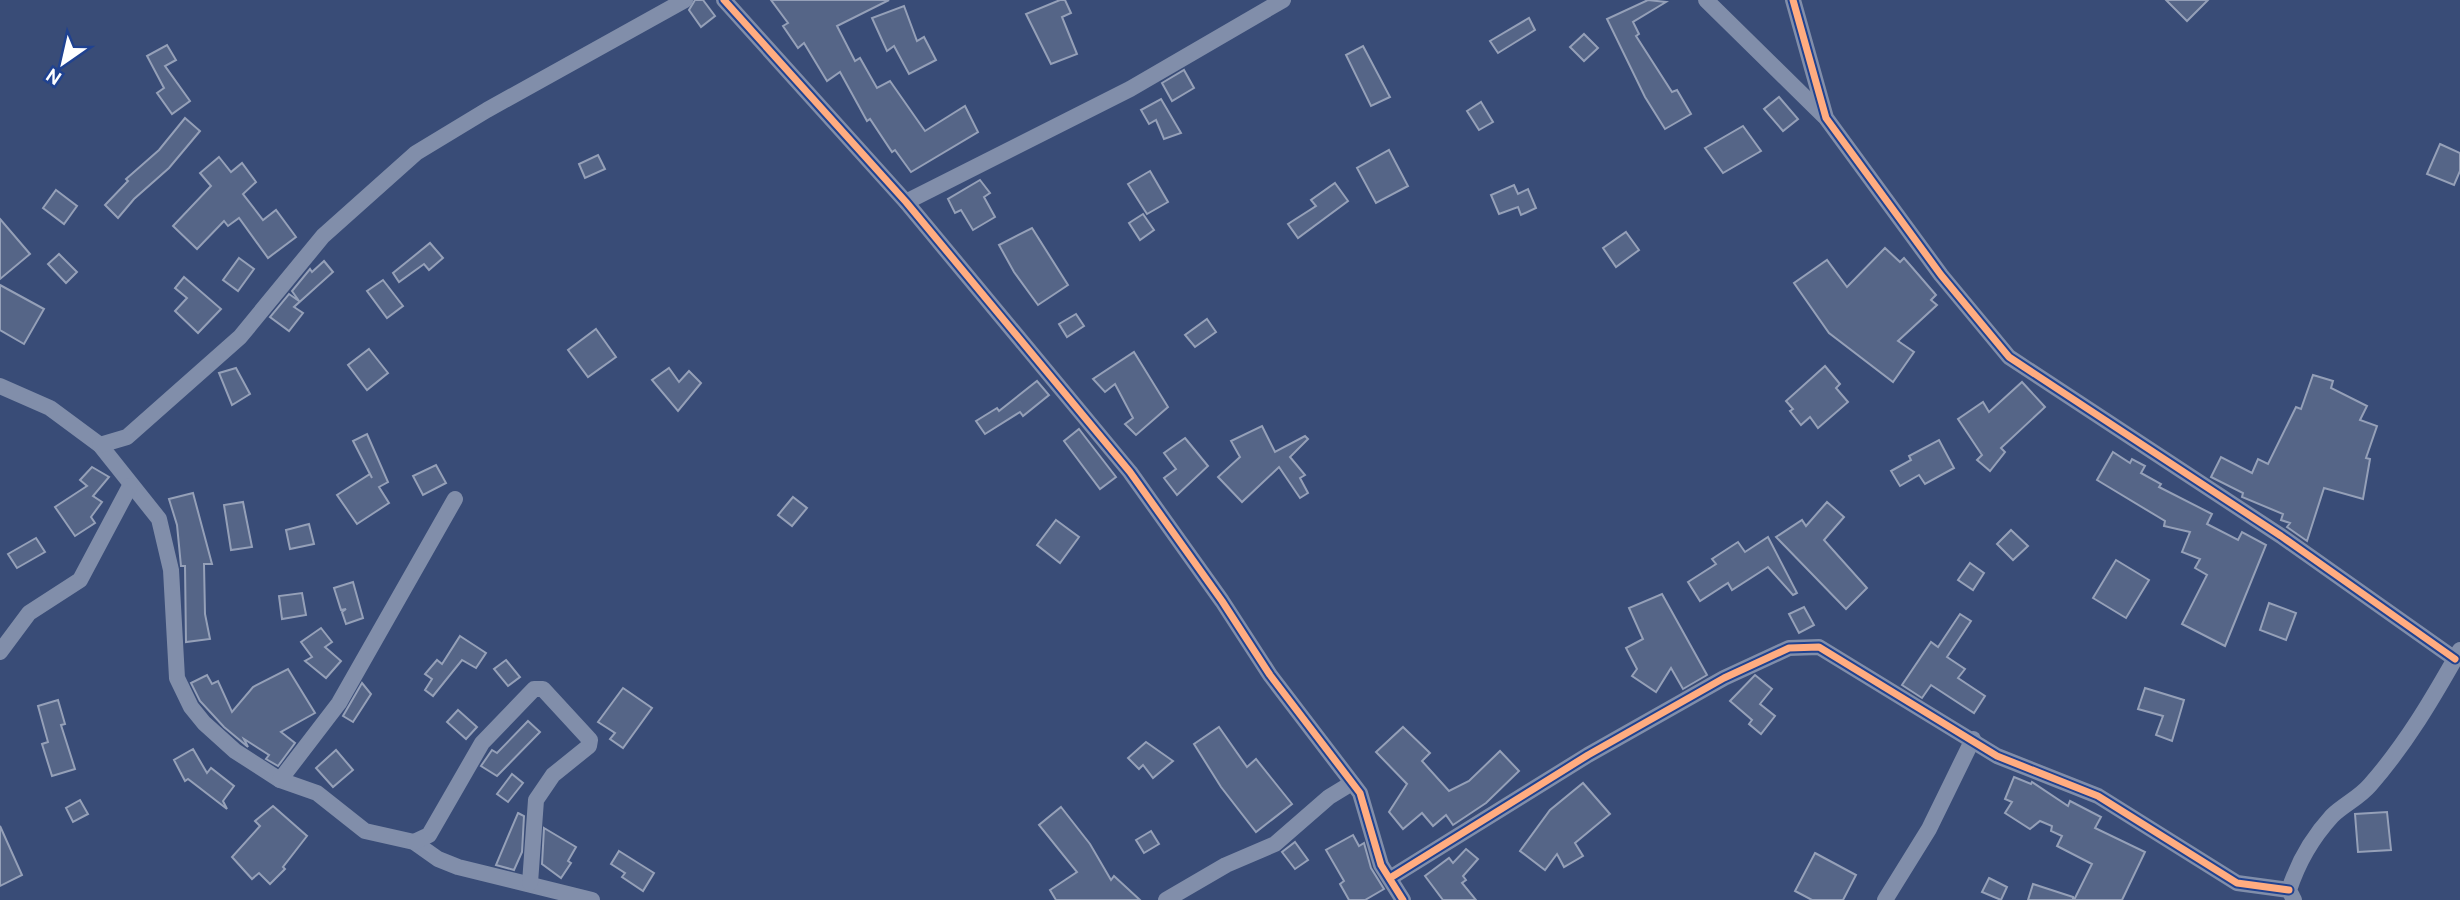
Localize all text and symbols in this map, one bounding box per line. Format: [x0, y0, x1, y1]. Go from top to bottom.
north arrow [28, 28, 98, 98]
text: N [42, 63, 66, 90]

